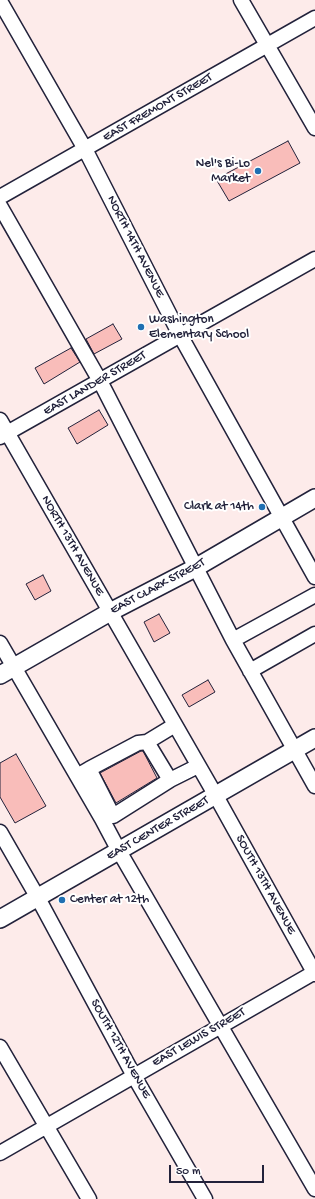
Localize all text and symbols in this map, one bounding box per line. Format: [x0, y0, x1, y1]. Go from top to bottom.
street label: EAST FREMONT STREET [100, 70, 216, 146]
place label: Nel's Bi-Lo Market [196, 156, 250, 187]
marker: Nel's Bi-Lo Market [253, 166, 263, 176]
street label: NORTH 14TH AVENUE [102, 193, 168, 301]
place label: Washington Elementary School [149, 312, 249, 343]
marker: Washington Elementary School [136, 322, 146, 332]
street label: EAST LANDER STREET [41, 348, 149, 420]
street label: NORTH 13TH AVENUE [37, 493, 107, 599]
place label: Clark at 14th [184, 499, 254, 515]
marker: Clark at 14th [257, 502, 267, 512]
street label: EAST CLARK STREET [108, 555, 208, 619]
street label: EAST CENTER STREET [104, 793, 212, 865]
street label: SOUTH 13TH AVENUE [231, 832, 299, 938]
place label: Center at 12th [70, 892, 149, 908]
marker: Center at 12th [57, 895, 67, 905]
street label: SOUTH 12TH AVENUE [86, 997, 154, 1101]
street label: EAST LEWIS STREET [150, 1005, 248, 1071]
scale bar [171, 1157, 266, 1183]
text: 50 m [176, 1165, 201, 1179]

